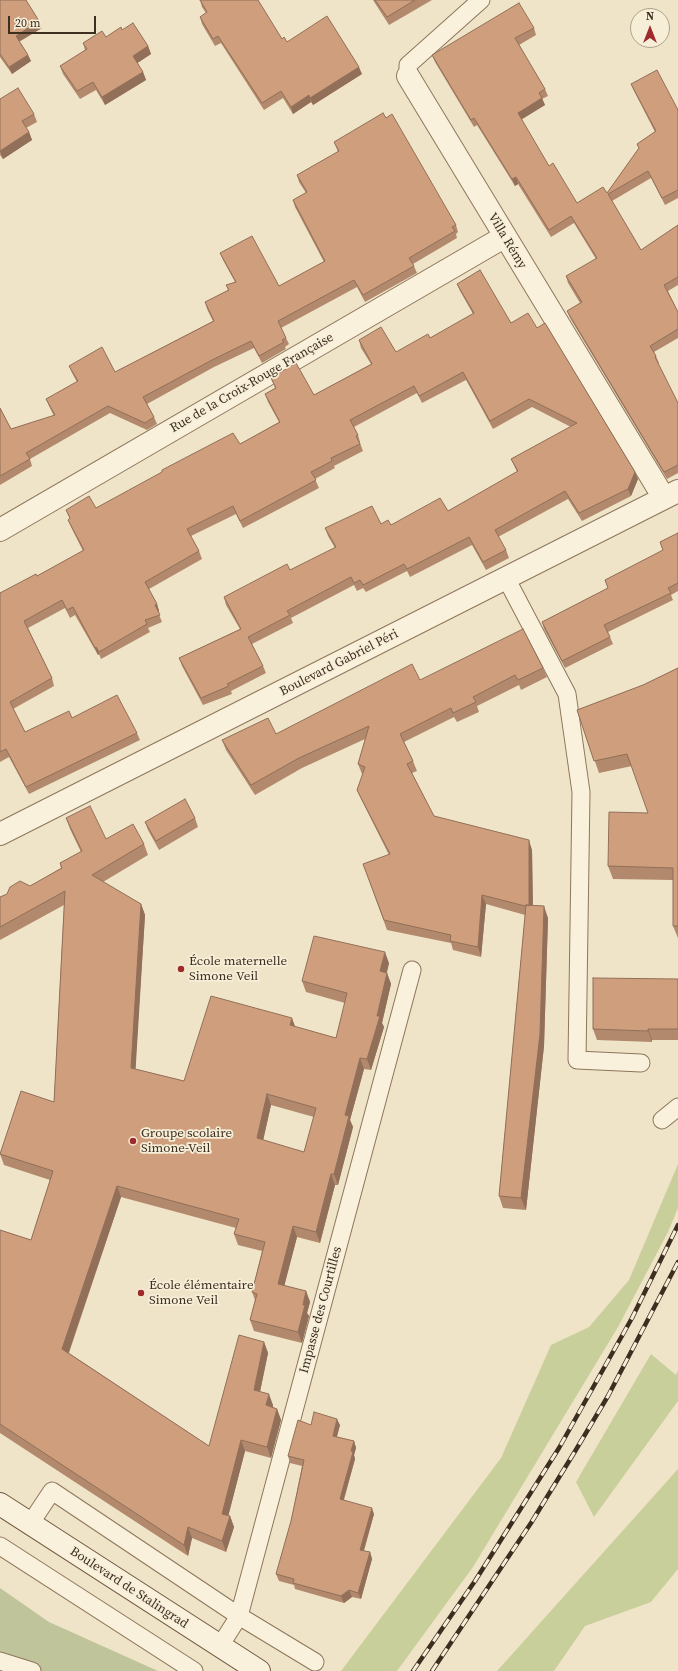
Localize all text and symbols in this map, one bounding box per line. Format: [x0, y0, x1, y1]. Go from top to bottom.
scale bar [10, 8, 98, 34]
north arrow [630, 8, 670, 48]
text: N [646, 9, 654, 24]
text: 20 m [15, 15, 41, 31]
street label: Villa Rémy [484, 210, 530, 272]
street label: Rue de la Croix-Rouge Française [167, 330, 337, 436]
street label: Boulevard Gabriel Péri [277, 626, 401, 700]
place label: École maternelle Simone Veil [189, 954, 287, 985]
marker: École maternelle Simone Veil [176, 964, 186, 974]
place label: Groupe scolaire Simone-Veil [141, 1126, 232, 1157]
marker: Groupe scolaire Simone-Veil [128, 1136, 138, 1146]
street label: Impasse des Courtilles [297, 1245, 345, 1375]
place label: École élémentaire Simone Veil [149, 1278, 254, 1309]
marker: École élémentaire Simone Veil [136, 1288, 146, 1298]
street label: Boulevard de Stalingrad [67, 1544, 191, 1632]

